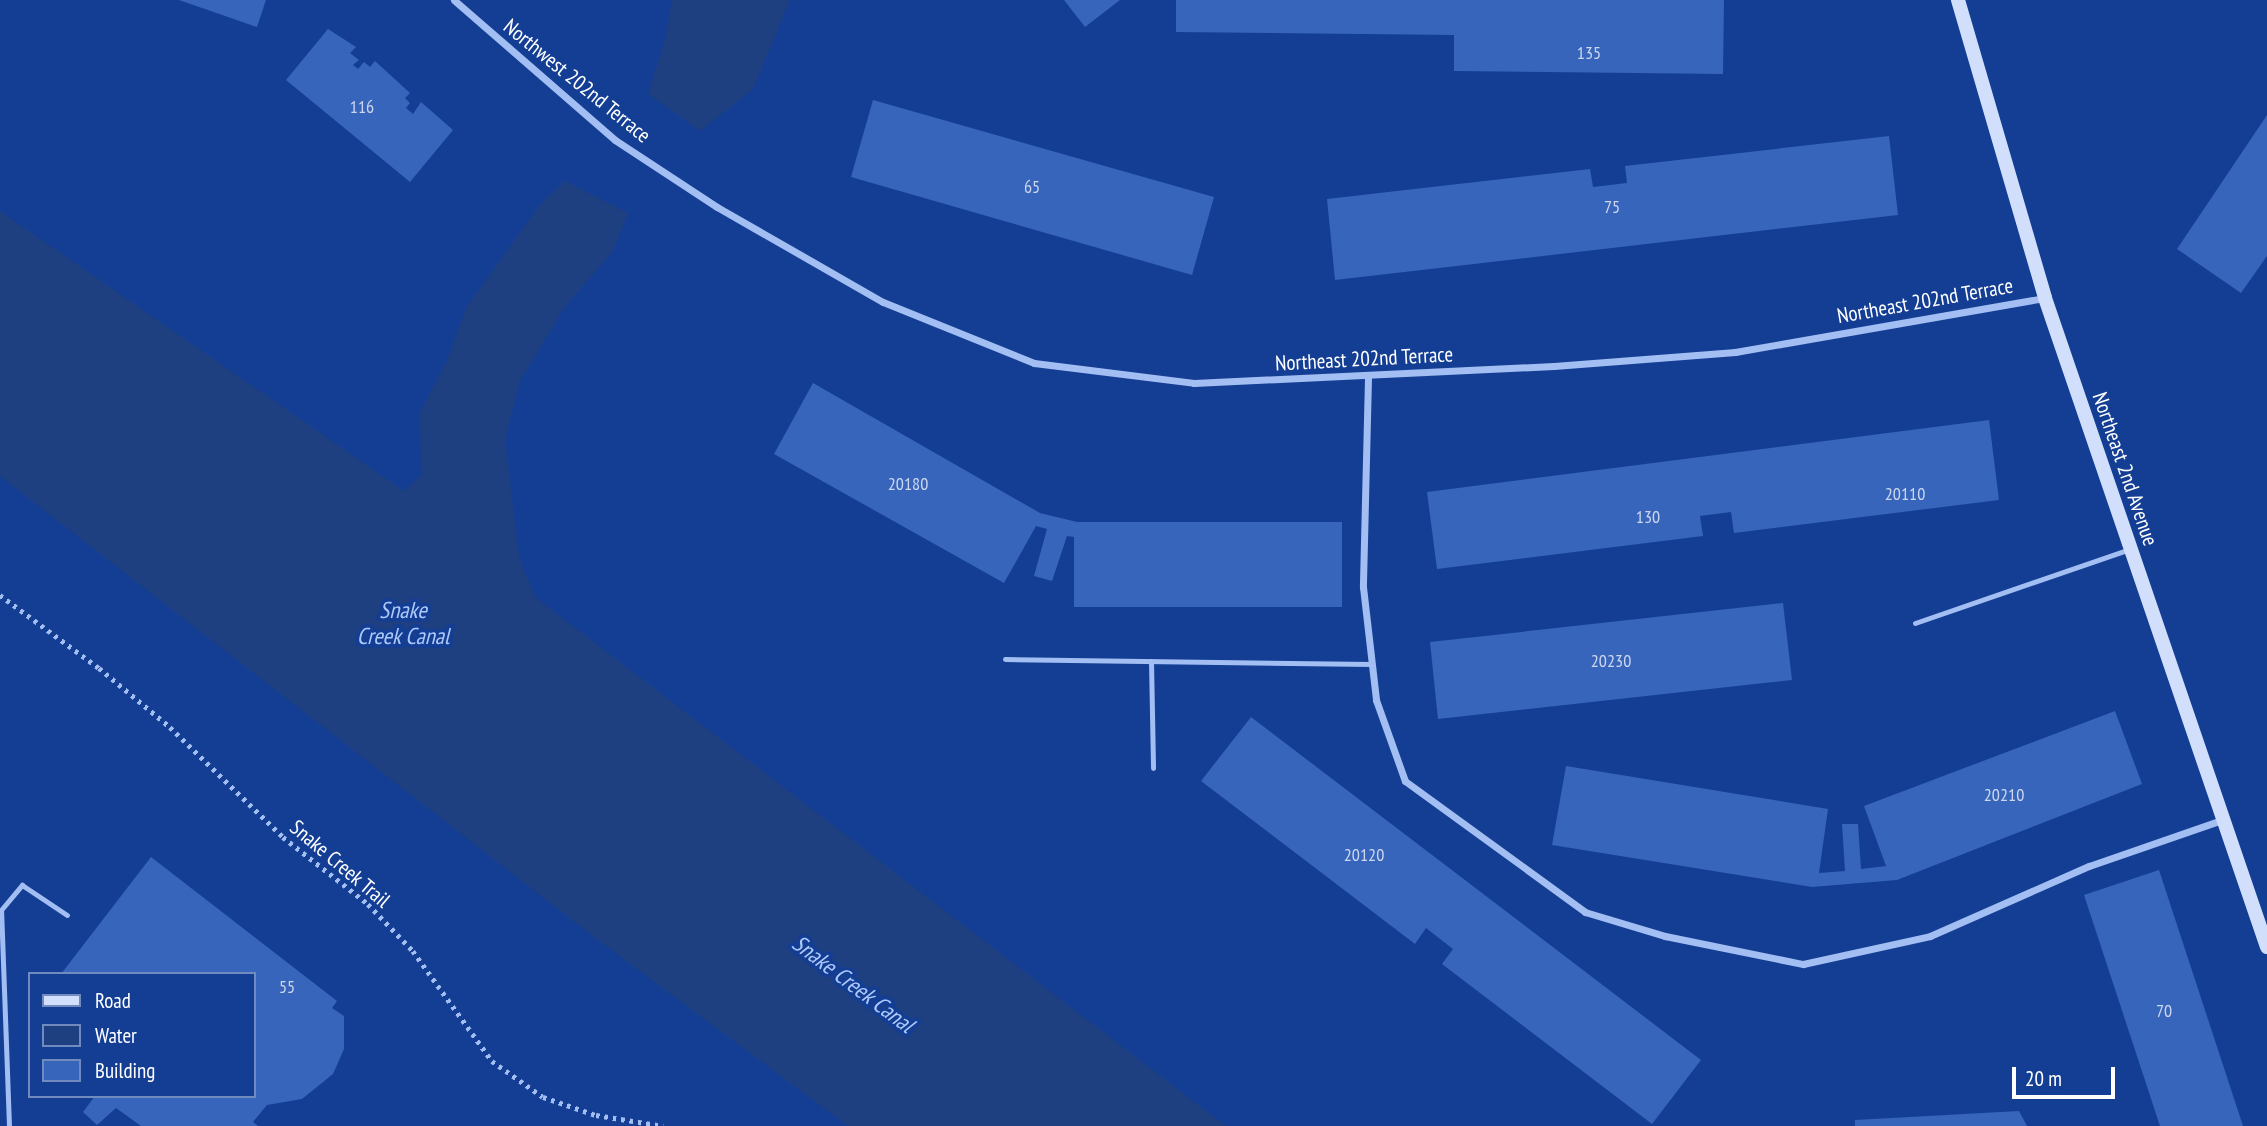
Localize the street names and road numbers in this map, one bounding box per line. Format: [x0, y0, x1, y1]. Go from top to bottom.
street label: Northwest 202nd Terrace [498, 14, 656, 148]
street label: Northeast 202nd Terrace [1835, 273, 2015, 329]
street label: Northeast 202nd Terrace [1274, 342, 1454, 376]
street label: Northeast 2nd Avenue [2087, 389, 2163, 549]
street label: Snake Creek Trail [285, 815, 395, 913]

